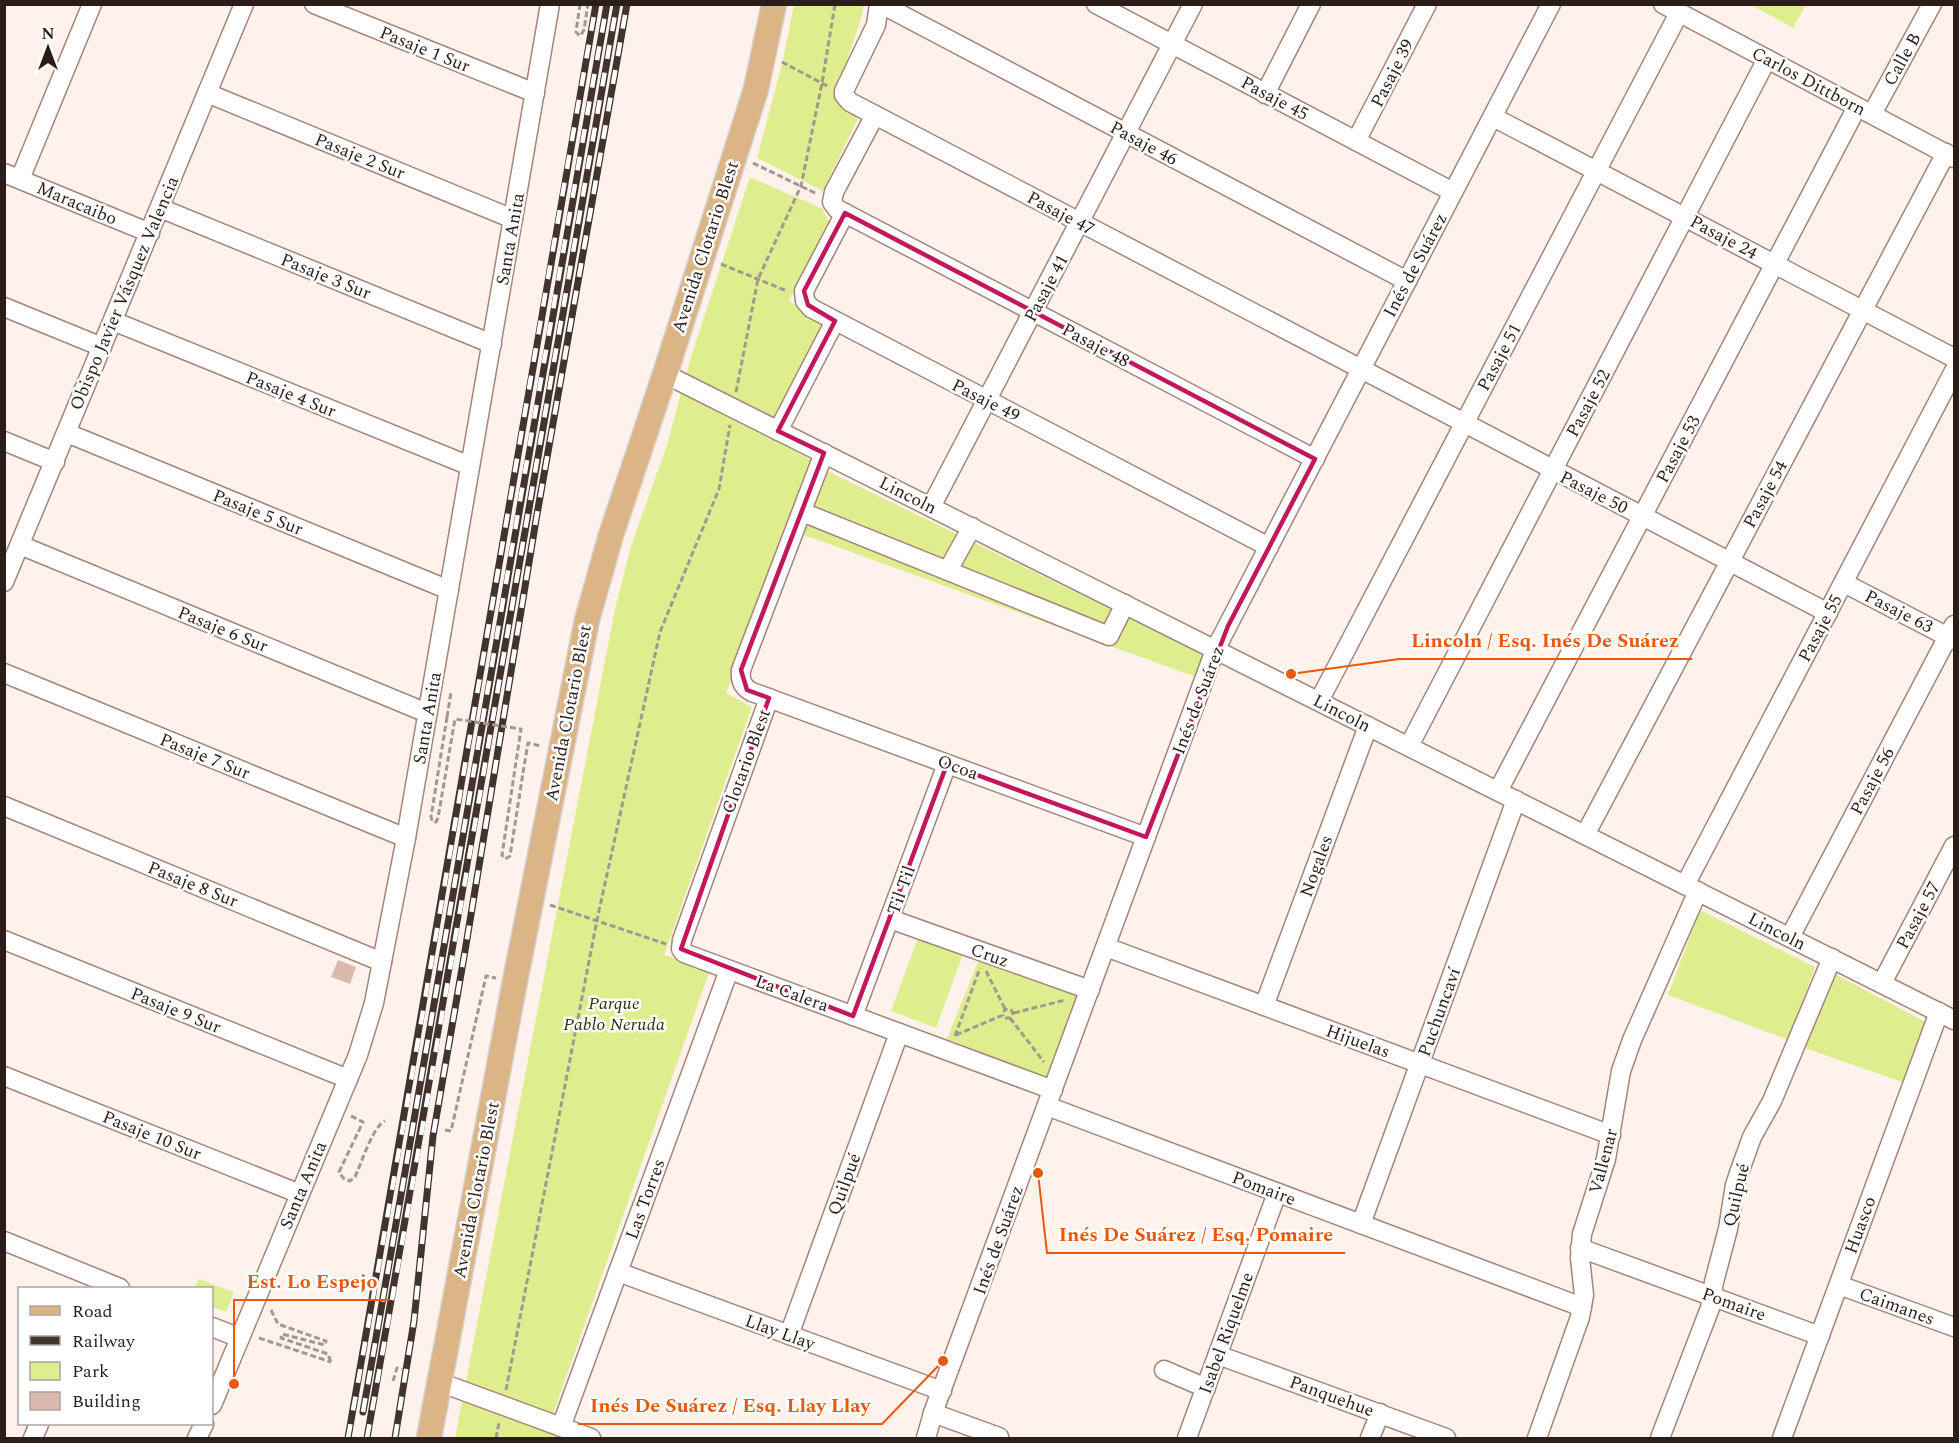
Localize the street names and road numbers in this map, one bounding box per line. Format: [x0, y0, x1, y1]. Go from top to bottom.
street label: Pasaje 1 Sur [375, 19, 474, 80]
street label: Calle B [1877, 28, 1928, 91]
street label: Pasaje 39 [1364, 34, 1421, 112]
street label: Carlos Dittborn [1747, 40, 1871, 123]
street label: Pasaje 45 [1236, 69, 1313, 128]
street label: Pasaje 46 [1105, 114, 1182, 173]
street label: Pasaje 2 Sur [310, 126, 409, 187]
street label: Avenida Clotario Blest [665, 158, 746, 337]
street label: Obispo Javier Vásquez Valencia [63, 172, 186, 415]
street label: Maracaibo [32, 174, 121, 233]
street label: Pasaje 47 [1022, 184, 1099, 243]
street label: Santa Anita [489, 190, 532, 288]
street label: Inés de Suárez [1377, 208, 1454, 322]
street label: Pasaje 24 [1685, 208, 1762, 267]
street label: Pasaje 3 Sur [276, 246, 375, 307]
street label: Pasaje 41 [1017, 250, 1076, 327]
street label: Pasaje 48 [1057, 316, 1134, 375]
street label: Pasaje 51 [1470, 319, 1529, 396]
street label: Pasaje 4 Sur [241, 364, 340, 425]
street label: Pasaje 52 [1559, 365, 1618, 442]
street label: Pasaje 49 [947, 372, 1025, 429]
street label: Pasaje 53 [1649, 411, 1708, 488]
street label: Pasaje 54 [1736, 456, 1795, 533]
street label: Pasaje 50 [1555, 464, 1633, 521]
street label: Lincoln [874, 469, 941, 521]
street label: Pasaje 5 Sur [208, 482, 307, 543]
street label: Pasaje 63 [1860, 583, 1938, 640]
street label: Pasaje 55 [1791, 590, 1850, 667]
street label: Pasaje 6 Sur [173, 599, 272, 660]
street label: Avenida Clotario Blest [538, 622, 599, 804]
street label: Inés de Suárez [1165, 642, 1232, 759]
street label: Santa Anita [406, 669, 449, 767]
street label: Lincoln [1308, 687, 1375, 739]
street label: Clotario Blest [715, 705, 778, 817]
street label: Pasaje 7 Sur [155, 726, 254, 787]
street label: Pasaje 56 [1843, 743, 1902, 820]
street label: Ocoa [934, 748, 982, 787]
street label: Nogales [1293, 831, 1340, 901]
street label: Pasaje 8 Sur [143, 854, 242, 915]
street label: Til Til [880, 862, 923, 919]
street label: Pasaje 57 [1889, 877, 1948, 954]
street label: Lincoln [1743, 905, 1810, 957]
street label: Cruz [967, 936, 1013, 975]
street label: Puchuncaví [1411, 963, 1469, 1060]
street label: La Calera [751, 968, 833, 1019]
street label: Pasaje 9 Sur [126, 980, 225, 1041]
street label: Hijuelas [1322, 1017, 1394, 1066]
street label: Avenida Clotario Blest [446, 1099, 507, 1281]
street label: Pasaje 10 Sur [98, 1103, 205, 1168]
street label: Vallenar [1582, 1125, 1625, 1197]
street label: Santa Anita [273, 1137, 334, 1234]
street label: Quilpué [821, 1149, 868, 1219]
street label: Las Torres [618, 1155, 673, 1243]
street label: Quilpué [1716, 1160, 1757, 1230]
street label: Pomaire [1228, 1164, 1300, 1213]
street label: Inés de Suárez [966, 1182, 1031, 1299]
street label: Huasco [1838, 1193, 1883, 1258]
street label: Isabel Riquelme [1192, 1268, 1261, 1398]
street label: Pomaire [1698, 1280, 1770, 1329]
street label: Caimanes [1855, 1280, 1938, 1333]
street label: Llay Llay [741, 1307, 820, 1358]
street label: Panquehue [1286, 1369, 1378, 1424]

